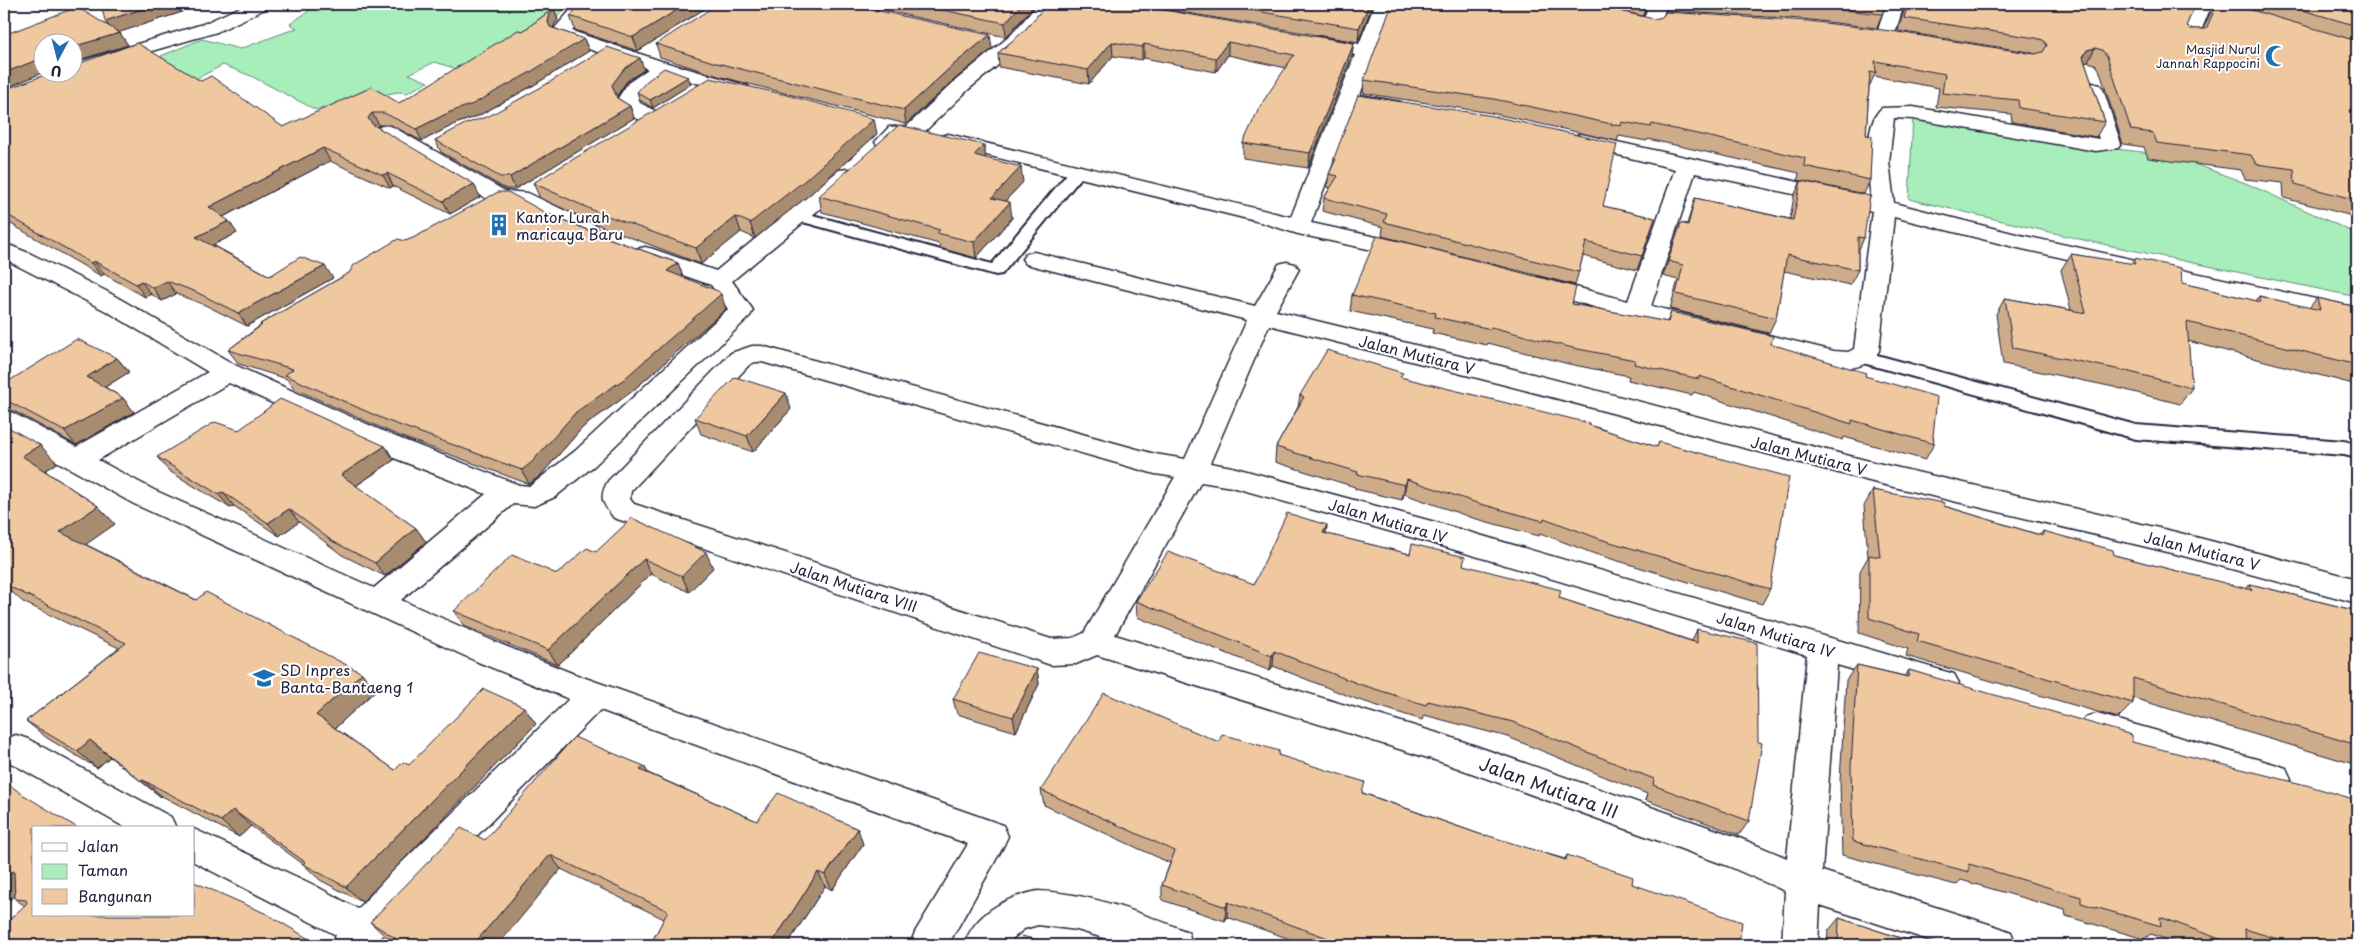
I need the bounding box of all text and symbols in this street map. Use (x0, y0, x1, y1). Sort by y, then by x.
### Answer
north arrow (32, 32, 82, 82)
place label: Masjid Nurul Jannah Rappocini (2156, 40, 2260, 72)
mosque icon: Masjid Nurul Jannah Rappocini (2263, 43, 2289, 69)
text: U (50, 60, 63, 82)
place label: Kantor Lurah maricaya Baru (516, 205, 623, 245)
building icon: Kantor Lurah maricaya Baru (486, 212, 512, 238)
street label: Jalan Mutiara V (1357, 328, 1477, 380)
street label: Jalan Mutiara V (1749, 429, 1869, 481)
street label: Jalan Mutiara IV (1326, 492, 1450, 548)
street label: Jalan Mutiara V (2142, 524, 2262, 576)
street label: Jalan Mutiara VIII (787, 555, 921, 617)
street label: Jalan Mutiara IV (1714, 605, 1838, 663)
place label: SD Inpres Banta-Bantaeng 1 (280, 658, 413, 698)
school or university icon: SD Inpres Banta-Bantaeng 1 (251, 665, 277, 691)
street label: Jalan Mutiara III (1476, 749, 1622, 825)
legend (32, 826, 195, 916)
text: Jalan (78, 834, 119, 857)
text: Taman (78, 858, 128, 881)
text: Bangunan (78, 884, 152, 907)

